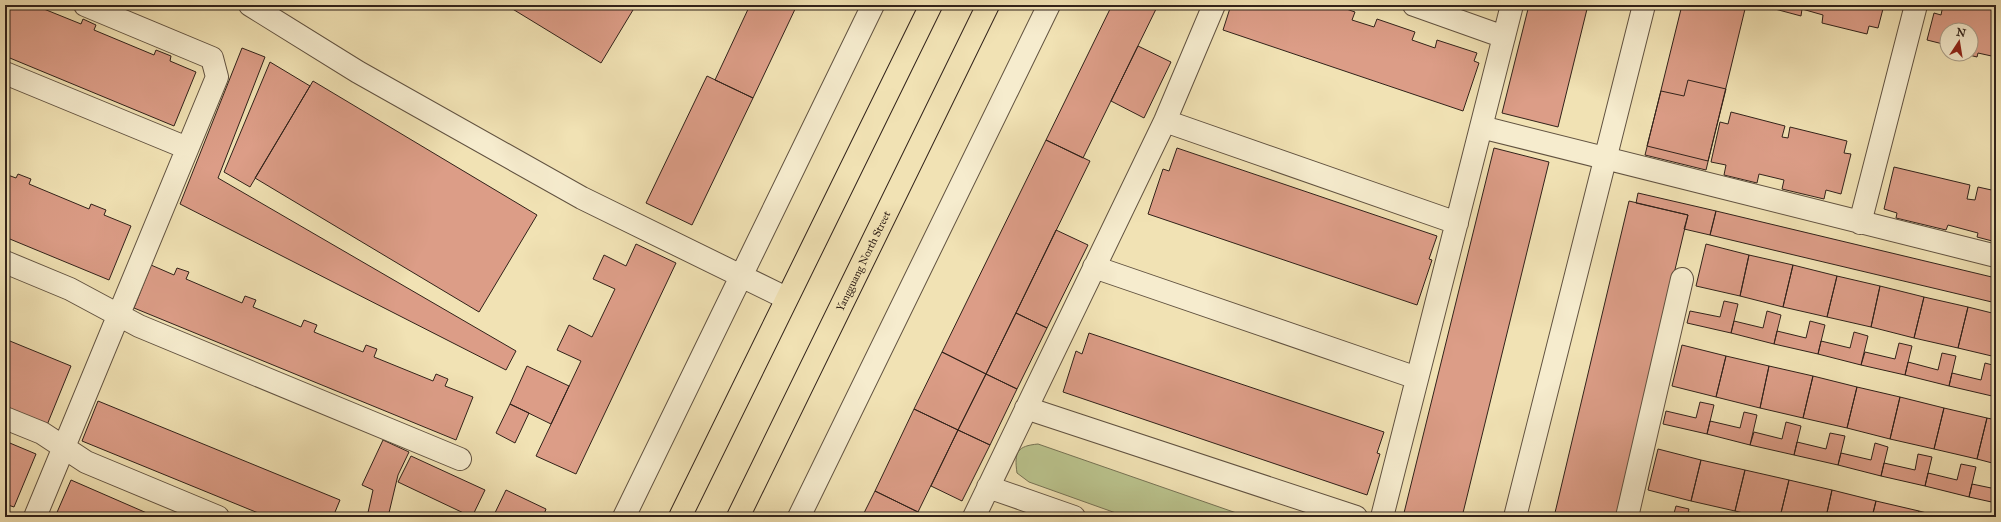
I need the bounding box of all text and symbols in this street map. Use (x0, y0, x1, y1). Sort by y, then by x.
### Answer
north arrow (1939, 22, 1979, 62)
text: N (1955, 25, 1968, 40)
street label: Yangguang North Street (833, 209, 893, 313)

